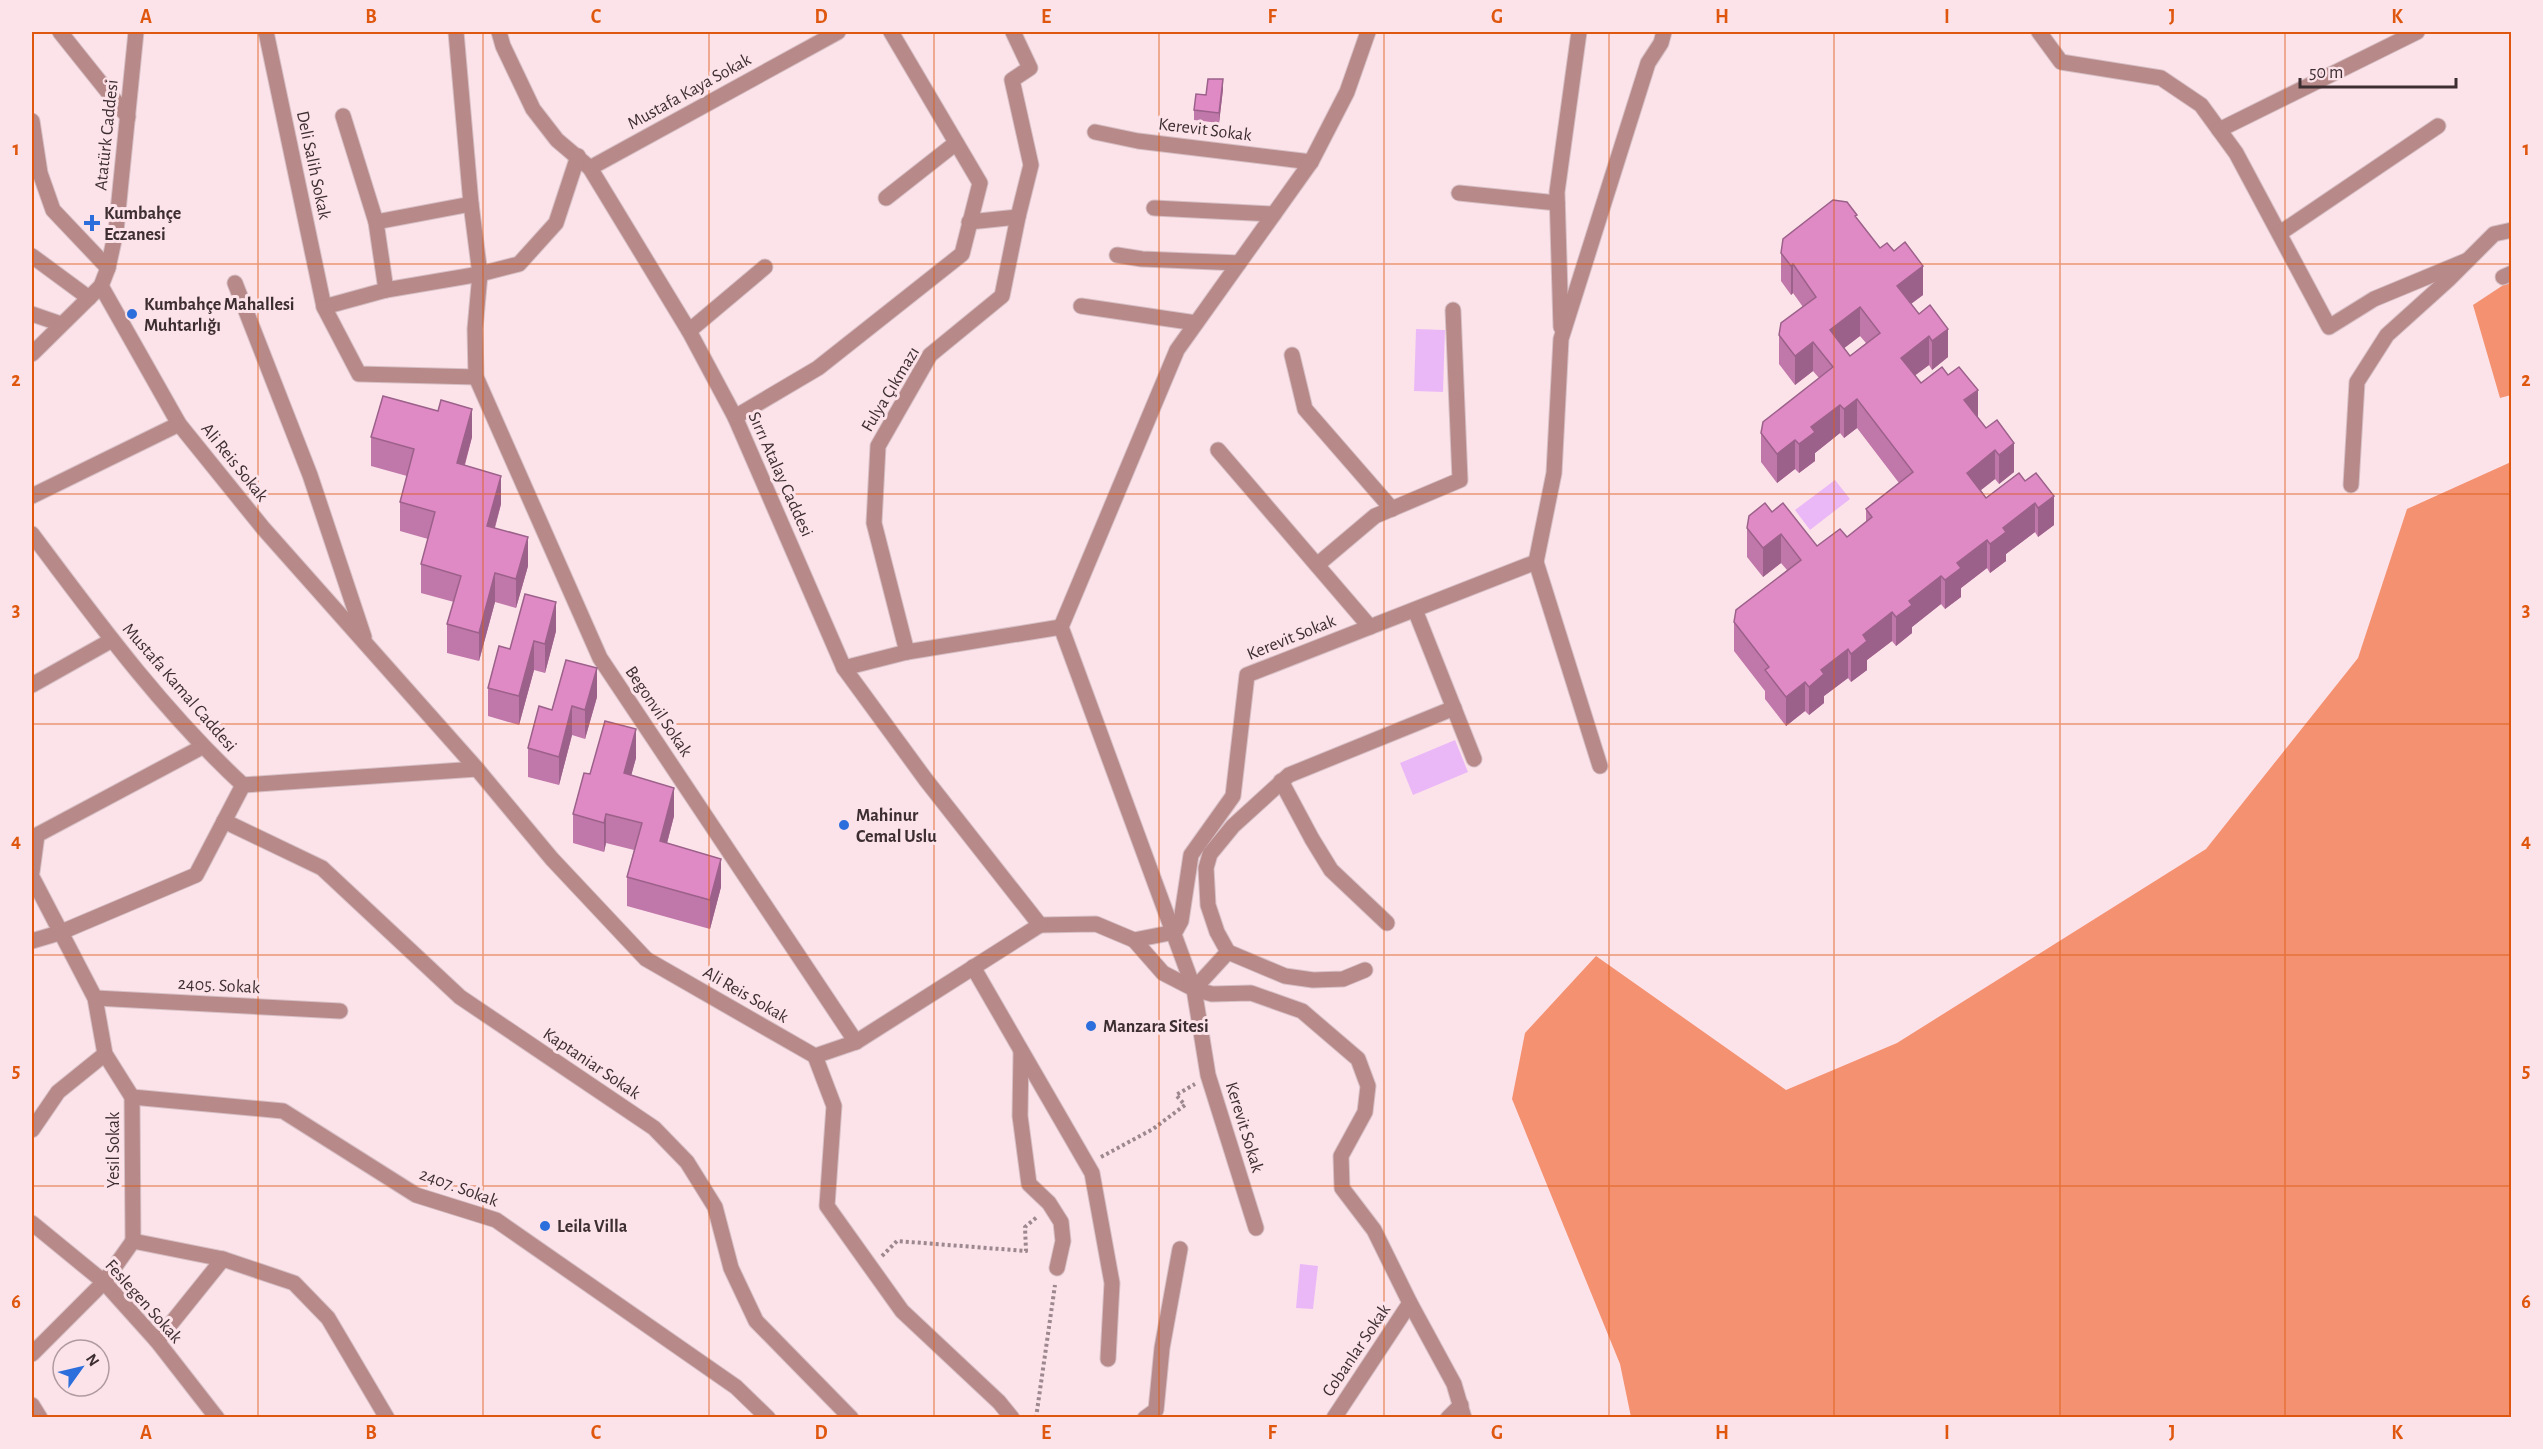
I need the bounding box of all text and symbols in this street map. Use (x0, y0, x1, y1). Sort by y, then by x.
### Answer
text: A (140, 7, 152, 27)
text: B (365, 7, 377, 27)
text: C (591, 7, 602, 27)
text: D (814, 7, 828, 27)
text: E (1041, 7, 1051, 27)
text: F (1267, 7, 1277, 27)
text: G (1491, 7, 1503, 27)
text: H (1715, 7, 1729, 27)
text: I (1944, 7, 1950, 27)
text: J (2169, 7, 2175, 27)
text: K (2391, 7, 2403, 27)
street label: Mustafa Kaya Sokak (625, 50, 755, 133)
scale bar (2300, 51, 2456, 89)
text: 50 m (2309, 64, 2343, 82)
street label: Atatürk Caddesi (92, 79, 122, 191)
street label: Deli Salih Sokak (293, 109, 333, 222)
street label: Kerevit Sokak (1157, 115, 1253, 145)
text: 1 (12, 139, 20, 159)
text: 1 (2522, 139, 2530, 159)
place label: Kumbahçe Eczanesi (104, 205, 181, 244)
marker: Kumbahçe Eczanesi (85, 216, 99, 230)
place label: Kumbahçe Mahallesi Muhtarlığı (144, 296, 295, 335)
marker: Kumbahçe Mahallesi Muhtarlığı (125, 307, 139, 321)
street label: Fulya Çıkmazı (859, 344, 923, 435)
text: 2 (11, 370, 21, 390)
text: 2 (2521, 370, 2531, 390)
street label: Sırrı Atalay Caddesi (744, 409, 816, 540)
street label: Ali Reis Sokak (197, 420, 272, 506)
text: 3 (12, 600, 20, 620)
text: 3 (2522, 600, 2530, 620)
street label: Kerevit Sokak (1244, 612, 1339, 664)
street label: Mustafa Kamal Caddesi (119, 620, 240, 755)
street label: Begonvil Sokak (621, 663, 695, 761)
place label: Mahinur Cemal Uslu (856, 807, 937, 846)
marker: Mahinur Cemal Uslu (837, 818, 851, 832)
text: 4 (11, 831, 21, 851)
text: 4 (2521, 831, 2531, 851)
street label: Ali Reis Sokak (700, 963, 792, 1027)
street label: 2405. Sokak (177, 975, 261, 997)
place label: Manzara Sitesi (1103, 1018, 1209, 1036)
marker: Manzara Sitesi (1084, 1019, 1098, 1033)
street label: Kaptaniar Sokak (540, 1025, 644, 1103)
text: 5 (12, 1061, 20, 1081)
text: 5 (2522, 1061, 2530, 1081)
street label: Kerevit Sokak (1222, 1080, 1267, 1176)
street label: Yesil Sokak (105, 1111, 123, 1188)
street label: 2407. Sokak (417, 1165, 501, 1211)
place label: Leila Villa (557, 1218, 628, 1236)
marker: Leila Villa (538, 1219, 552, 1233)
street label: Feslegen Sokak (101, 1256, 186, 1347)
text: 6 (11, 1292, 21, 1312)
text: 6 (2521, 1292, 2531, 1312)
street label: Cobanlar Sokak (1319, 1300, 1395, 1400)
north arrow (51, 1338, 111, 1398)
text: N (83, 1351, 102, 1369)
text: A (140, 1423, 152, 1443)
text: B (365, 1423, 377, 1443)
text: C (591, 1423, 602, 1443)
text: D (814, 1423, 828, 1443)
text: E (1041, 1423, 1051, 1443)
text: F (1267, 1423, 1277, 1443)
text: G (1491, 1423, 1503, 1443)
text: H (1715, 1423, 1729, 1443)
text: I (1944, 1423, 1950, 1443)
text: J (2169, 1423, 2175, 1443)
text: K (2391, 1423, 2403, 1443)

